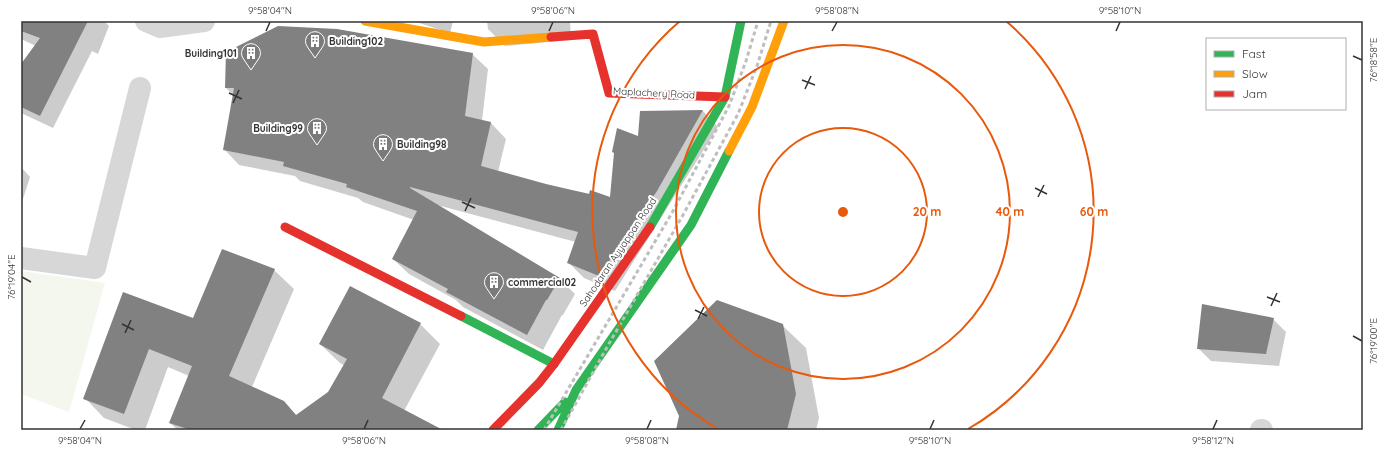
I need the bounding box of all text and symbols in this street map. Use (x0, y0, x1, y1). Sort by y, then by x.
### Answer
text: 9°58'04"N (248, 4, 292, 17)
text: 9°58'06"N (531, 4, 575, 17)
text: 9°58'08"N (815, 4, 859, 17)
text: 9°58'10"N (1099, 4, 1141, 17)
building icon: Building102 (304, 30, 326, 58)
place label: Building102 (329, 35, 383, 48)
text: 76°18'58"E (1367, 37, 1380, 82)
legend (1206, 38, 1346, 110)
building icon: Building101 (240, 42, 262, 70)
text: Fast (1242, 46, 1266, 61)
place label: Building101 (185, 47, 237, 60)
text: Slow (1242, 66, 1268, 81)
street label: Maplachery Road (613, 84, 695, 102)
text: Jam (1242, 86, 1267, 101)
building icon: Building99 (306, 117, 328, 145)
place label: Building99 (253, 122, 303, 135)
building icon: Building98 (372, 133, 394, 161)
place label: Building98 (397, 138, 447, 151)
street label: Sahodaran Ayyappan Road (577, 195, 659, 309)
text: 20 m (913, 204, 941, 219)
text: 40 m (996, 204, 1024, 219)
text: 60 m (1080, 204, 1108, 219)
centre of rings (836, 205, 850, 219)
text: 76°19'04"E (5, 254, 18, 300)
building icon: commercial02 (483, 271, 505, 299)
place label: commercial02 (508, 276, 577, 289)
text: 76°19'00"E (1367, 318, 1380, 364)
text: 9°58'04"N (58, 434, 102, 447)
text: 9°58'06"N (342, 434, 386, 447)
text: 9°58'08"N (625, 434, 669, 447)
text: 9°58'10"N (909, 434, 951, 447)
text: 9°58'12"N (1192, 434, 1234, 447)

